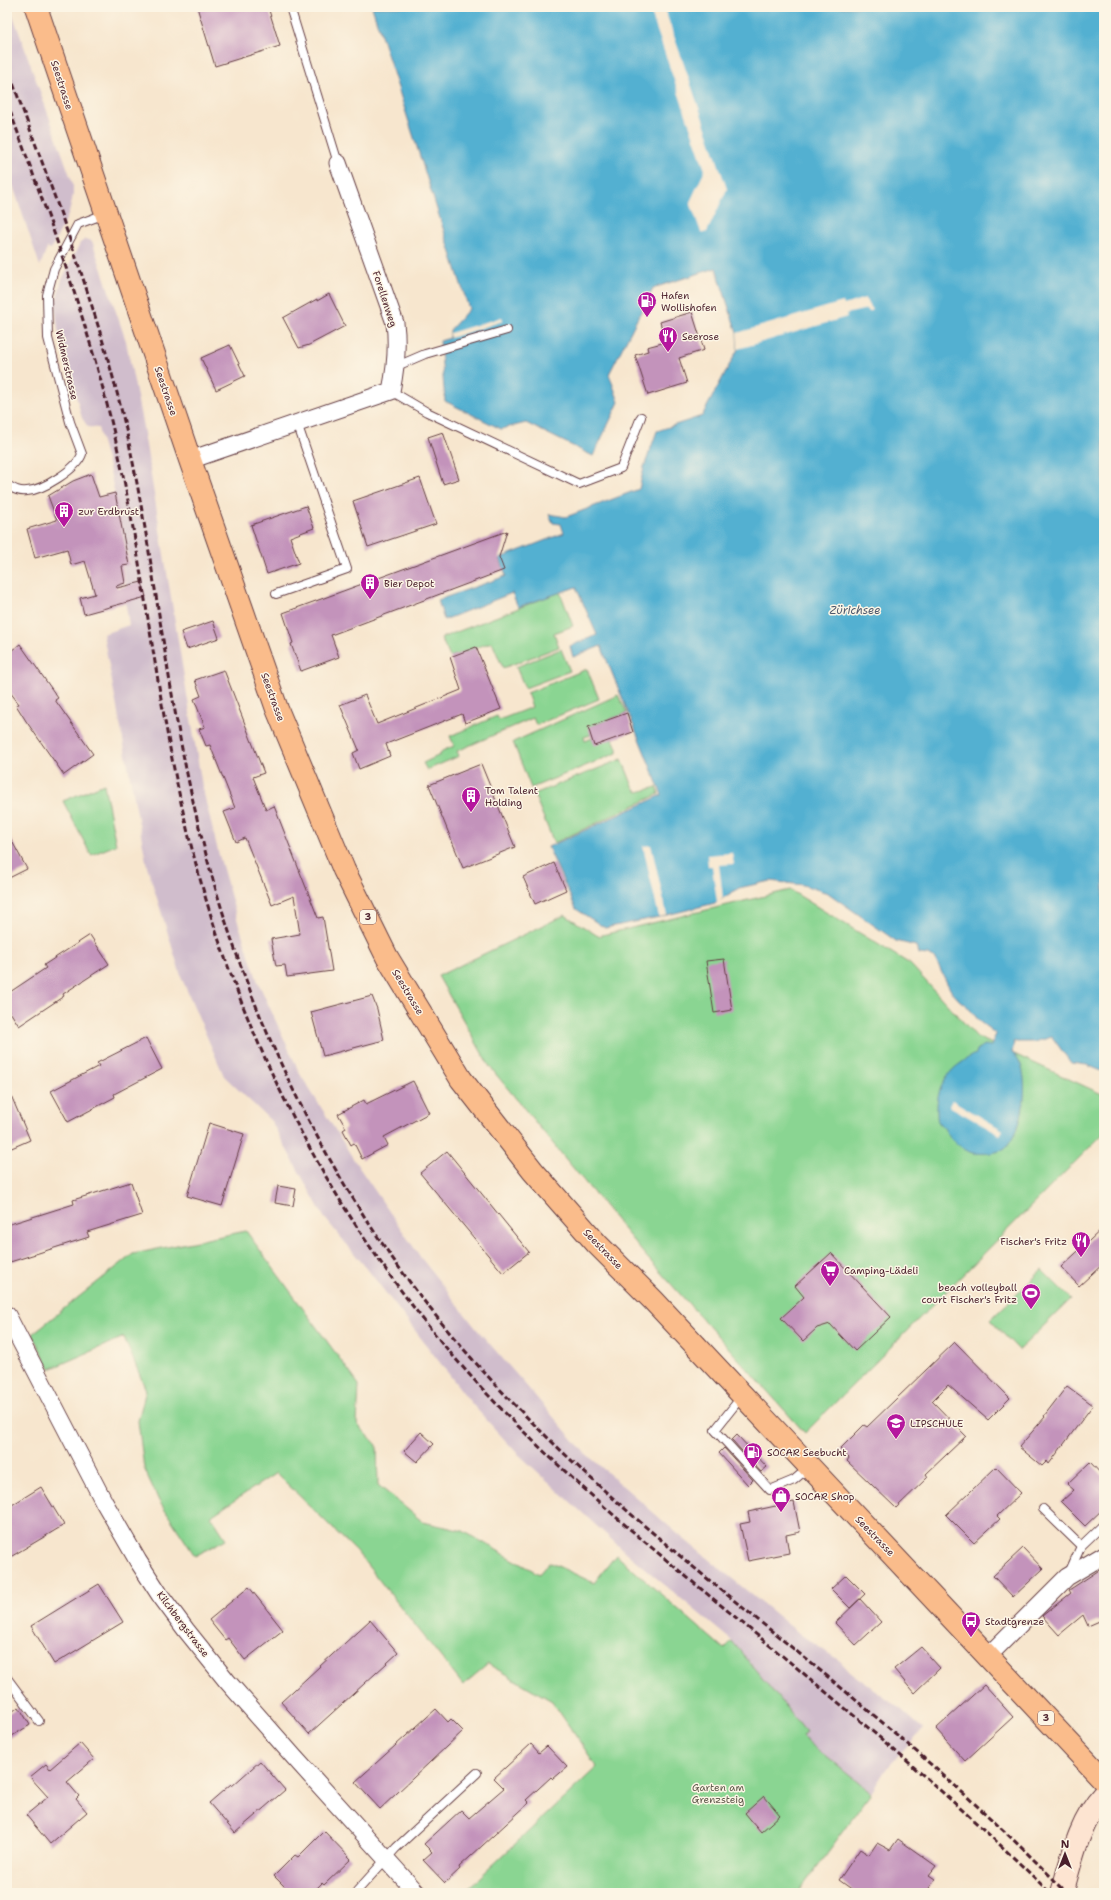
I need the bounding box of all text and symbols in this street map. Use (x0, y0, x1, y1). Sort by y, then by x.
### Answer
street label: Seestrasse (48, 59, 76, 112)
street label: Forellenweg (370, 269, 400, 329)
place label: Hafen Wollishofen (661, 289, 717, 314)
fuel station icon: Hafen Wollishofen (636, 290, 658, 318)
restaurant icon: Seerose (657, 325, 679, 353)
street label: Widmerstrasse (53, 329, 81, 402)
place label: Seerose (682, 330, 719, 343)
street label: Seestrasse (152, 365, 181, 418)
building icon: zur Erdbrust (53, 500, 75, 528)
place label: zur Erdbrust (78, 505, 139, 518)
building icon: Bier Depot (359, 572, 381, 600)
place label: Bier Depot (384, 577, 434, 590)
water label: Zürichsee (830, 603, 880, 618)
street label: Seestrasse (258, 671, 288, 723)
place label: Tom Talent Holding (485, 784, 538, 809)
building icon: Tom Talent Holding (460, 785, 482, 813)
road number: 3 (360, 910, 376, 924)
street label: Seestrasse (389, 967, 427, 1017)
street label: Seestrasse (581, 1226, 626, 1272)
restaurant icon: Fischer's Fritz (1070, 1230, 1092, 1258)
place label: Fischer's Fritz (1000, 1235, 1067, 1248)
supermarket icon: Camping-Lädeli (819, 1259, 841, 1287)
place label: Camping-Lädeli (844, 1264, 918, 1277)
place label: beach volleyball court Fischer's Fritz (921, 1281, 1017, 1306)
sports icon: beach volleyball court Fischer's Fritz (1020, 1282, 1042, 1310)
school or university icon: LIPSCHULE (885, 1412, 907, 1440)
place label: LIPSCHULE (910, 1417, 963, 1430)
fuel station icon: SOCAR Seebucht (742, 1441, 764, 1469)
place label: SOCAR Seebucht (767, 1446, 847, 1459)
shop icon: SOCAR Shop (770, 1485, 792, 1513)
place label: SOCAR Shop (795, 1490, 855, 1503)
street label: Seestrasse (853, 1513, 898, 1559)
street label: Kilchbergstrasse (154, 1588, 212, 1660)
bus stop icon: Stadtgrenze (960, 1610, 982, 1638)
place label: Stadtgrenze (985, 1615, 1044, 1628)
road number: 3 (1038, 1711, 1054, 1725)
park label: Garten am Grenzsteig (692, 1781, 744, 1806)
north arrow (1045, 1834, 1085, 1874)
text: N (1061, 1837, 1070, 1852)

